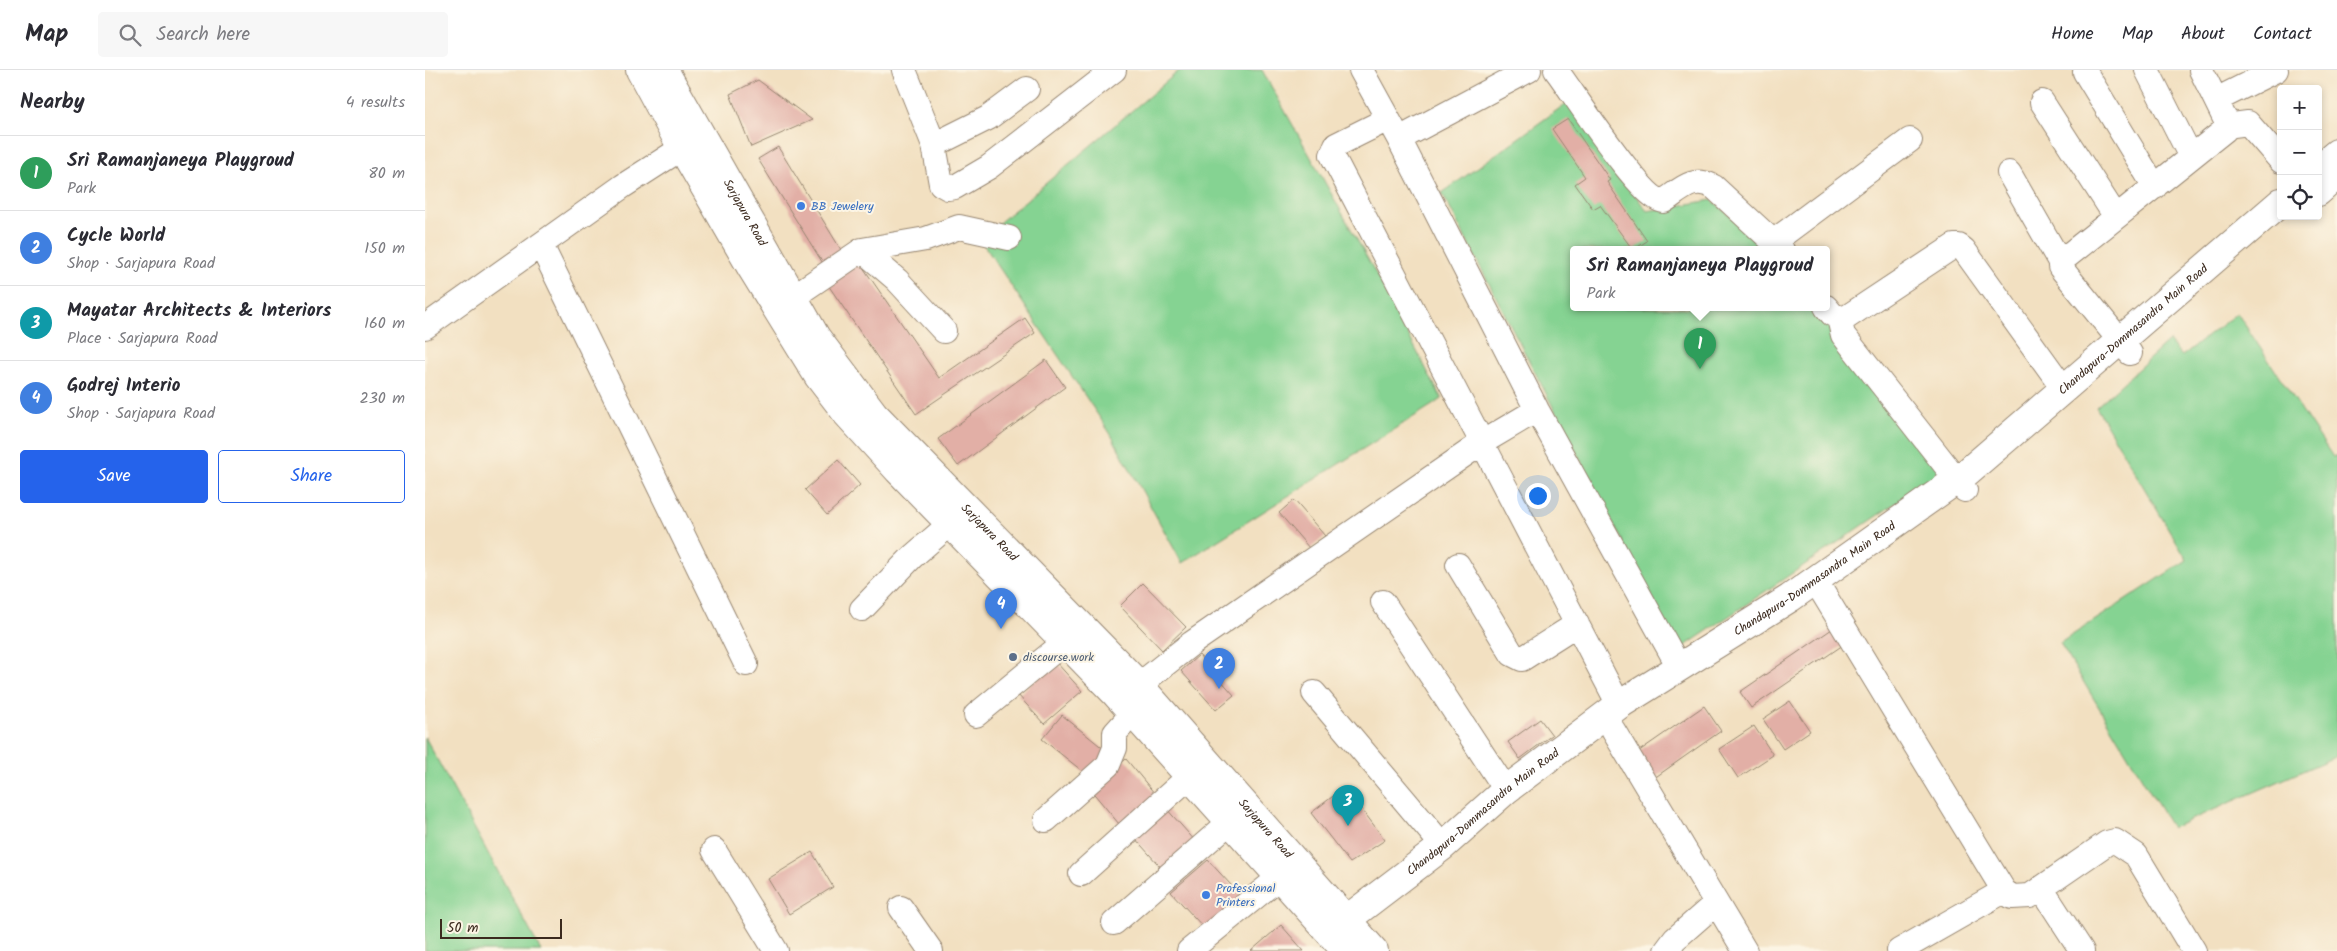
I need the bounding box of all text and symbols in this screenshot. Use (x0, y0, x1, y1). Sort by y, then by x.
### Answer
search box (98, 12, 448, 57)
text: Map (25, 15, 68, 54)
text: Search here (156, 20, 250, 50)
text: Home (2051, 20, 2094, 49)
text: Map (2122, 20, 2153, 49)
text: About (2181, 20, 2225, 49)
text: Contact (2253, 20, 2312, 49)
icon: search (116, 21, 144, 49)
map controls (2277, 85, 2322, 220)
button: + (2277, 85, 2322, 130)
text: Nearby (20, 86, 85, 119)
text: 4 results (346, 90, 405, 115)
button: − (2277, 130, 2322, 175)
text: Sri Ramanjaneya Playgroud (67, 146, 294, 176)
text: 1 (34, 161, 38, 186)
text: 80 m (368, 161, 405, 186)
street label: Sarjapura Road (718, 175, 772, 251)
button: locate (2277, 175, 2322, 220)
text: Park (67, 176, 96, 201)
place label: BB Jewelery (811, 197, 874, 216)
marker: BB Jewelery (795, 200, 807, 212)
text: Cycle World (67, 221, 165, 251)
text: 2 (31, 236, 41, 261)
text: 150 m (364, 236, 405, 261)
popup (1570, 246, 1830, 311)
text: Shop · Sarjapura Road (67, 251, 215, 276)
text: Sri Ramanjaneya Playgroud (1586, 251, 1814, 281)
street label: Chandapura-Dommasandra Main Road (2054, 259, 2213, 400)
text: Park (1586, 281, 1615, 306)
text: Mayatar Architects & Interiors (67, 296, 331, 326)
text: 3 (32, 311, 40, 336)
text: 160 m (364, 311, 405, 336)
text: Place · Sarjapura Road (67, 326, 218, 351)
pin: 1 (1684, 328, 1716, 369)
text: Godrej Interio (67, 371, 180, 401)
text: 4 (32, 386, 40, 411)
text: 230 m (359, 386, 405, 411)
text: Shop · Sarjapura Road (67, 401, 215, 426)
button: Save (20, 450, 208, 503)
button: Share (218, 450, 405, 503)
your location (1525, 483, 1551, 509)
street label: Sarjapura Road (957, 499, 1023, 566)
street label: Chandapura-Dommasandra Main Road (1730, 516, 1900, 641)
pin: 4 (985, 588, 1017, 629)
place label: discourse.work (1023, 648, 1094, 667)
pin: 2 (1203, 648, 1235, 689)
marker: discourse.work (1007, 651, 1019, 663)
street label: Chandapura-Dommasandra Main Road (1402, 743, 1564, 880)
pin: 3 (1332, 785, 1364, 826)
street label: Sarjapura Road (1234, 794, 1298, 863)
place label: Professional Printers (1216, 879, 1275, 912)
marker: Professional Printers (1200, 889, 1212, 901)
scale bar (440, 916, 563, 939)
text: 50 m (447, 917, 478, 939)

